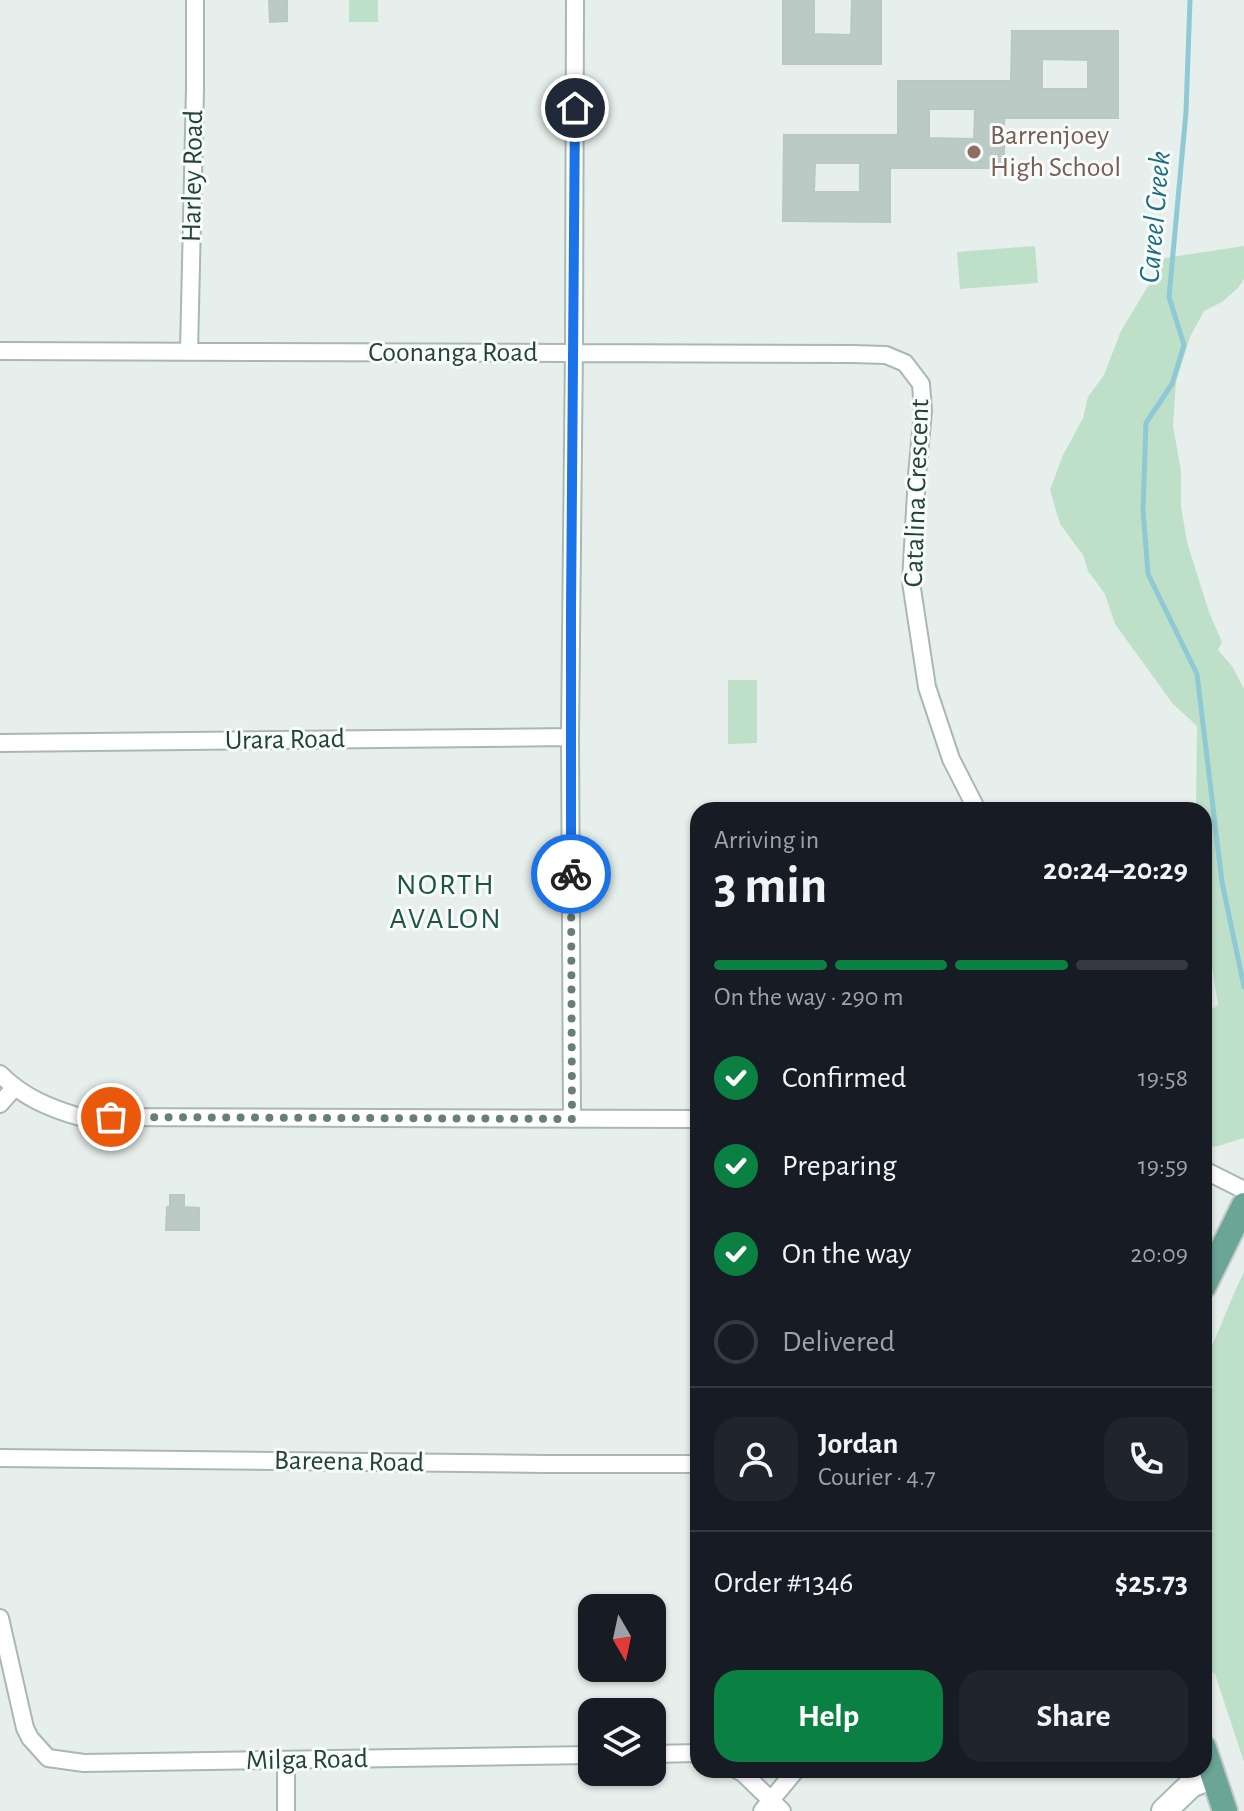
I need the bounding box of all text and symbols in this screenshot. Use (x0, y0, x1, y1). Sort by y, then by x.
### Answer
pin (541, 74, 609, 142)
icon: home (553, 86, 597, 130)
street label: Harley Road (178, 110, 208, 242)
place label: Barrenjoey High School (990, 122, 1121, 182)
marker: Barrenjoey High School (965, 143, 983, 161)
water label: Careel Creek (1134, 150, 1176, 284)
street label: Coonanga Road (368, 339, 538, 367)
street label: Catalina Crescent (900, 398, 934, 588)
street label: Urara Road (225, 725, 345, 755)
text: Arriving in (714, 827, 819, 853)
courier (531, 834, 611, 914)
icon: bike (549, 852, 593, 896)
text: 20:24–20:29 (1043, 855, 1188, 885)
text: 3 min (714, 860, 827, 912)
district label: NORTH AVALON (389, 870, 503, 934)
text: On the way · 290 m (714, 984, 904, 1010)
icon: check (714, 1056, 758, 1100)
text: Confirmed (782, 1063, 906, 1093)
text: 19:58 (1138, 1065, 1188, 1091)
pin (77, 1083, 145, 1151)
icon: bag (89, 1095, 133, 1139)
icon: check (714, 1144, 758, 1188)
text: Preparing (782, 1151, 897, 1181)
text: 19:59 (1138, 1153, 1188, 1179)
icon: check (714, 1232, 758, 1276)
text: On the way (782, 1239, 911, 1269)
text: 20:09 (1131, 1241, 1188, 1267)
text: Delivered (782, 1327, 895, 1357)
button: person (714, 1417, 798, 1501)
button: phone (1104, 1417, 1188, 1501)
text: Jordan (818, 1429, 898, 1459)
street label: Bareena Road (274, 1447, 424, 1477)
text: Courier · 4.7 (818, 1464, 936, 1490)
text: Order #1346 (714, 1568, 853, 1598)
text: $25.73 (1115, 1568, 1188, 1598)
north arrow (578, 1594, 666, 1682)
map controls (578, 1594, 666, 1786)
button: Help (714, 1670, 943, 1762)
button: Share (959, 1670, 1188, 1762)
button: layers (578, 1698, 666, 1786)
street label: Milga Road (246, 1745, 368, 1775)

